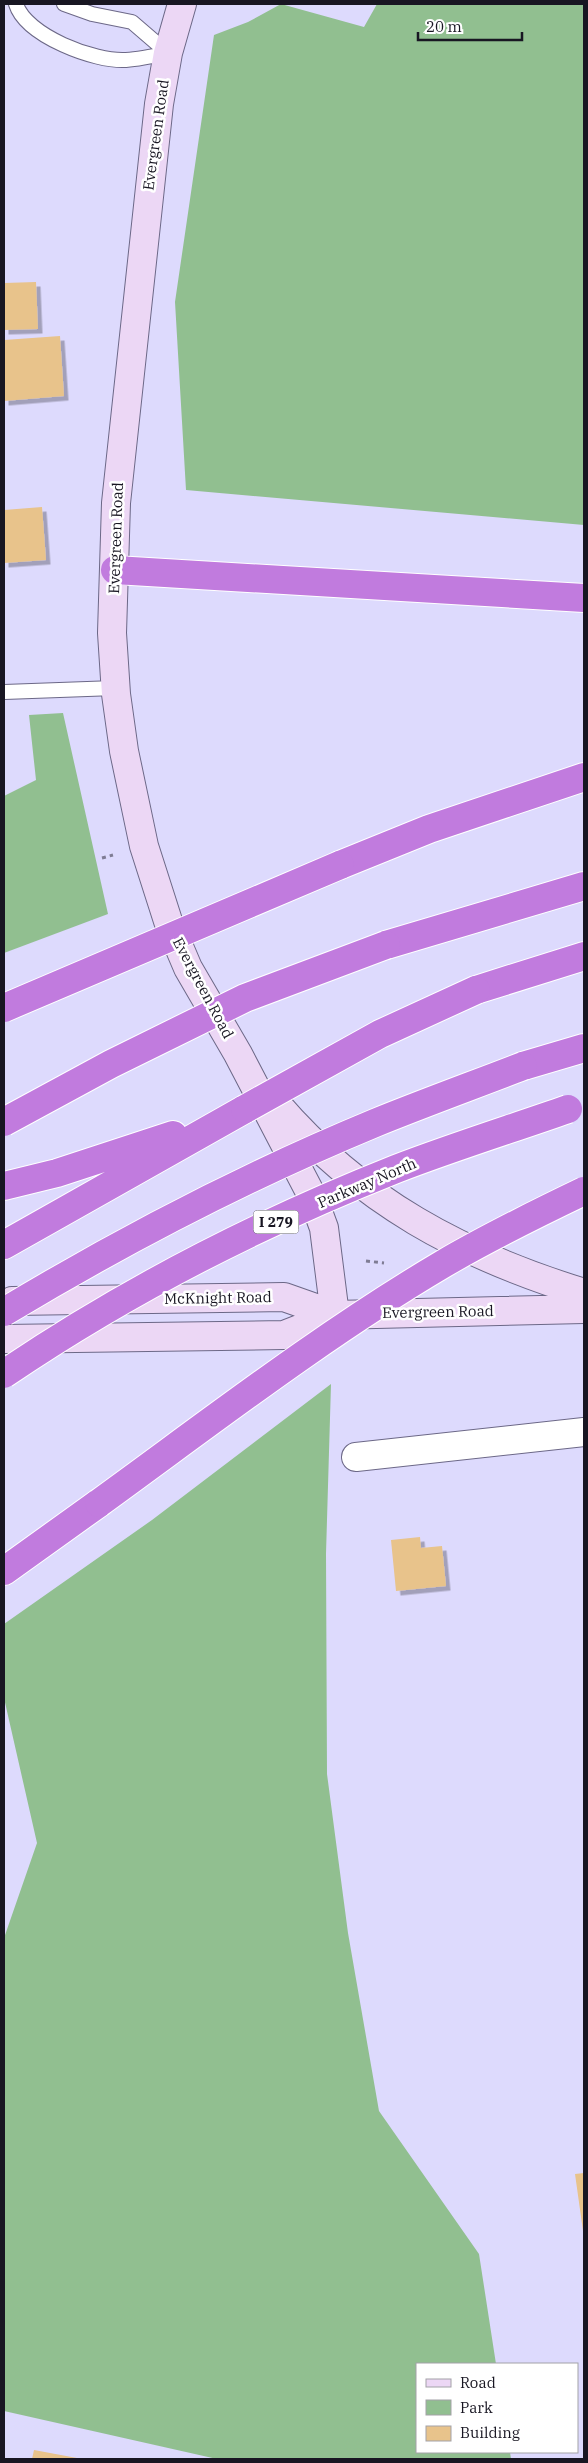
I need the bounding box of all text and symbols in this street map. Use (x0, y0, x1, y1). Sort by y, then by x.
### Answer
scale bar (418, 10, 522, 42)
text: 20 m (426, 17, 462, 36)
street label: Evergreen Road (138, 78, 173, 192)
street label: Evergreen Road (104, 482, 127, 594)
street label: Evergreen Road (169, 934, 238, 1042)
street label: Parkway North (315, 1153, 419, 1212)
road number: I 279 (254, 1210, 298, 1234)
street label: McKnight Road (164, 1287, 272, 1308)
street label: Evergreen Road (382, 1301, 494, 1322)
legend (416, 2363, 578, 2453)
text: Road (460, 2373, 496, 2392)
text: Park (460, 2398, 493, 2417)
text: Building (460, 2423, 520, 2442)

